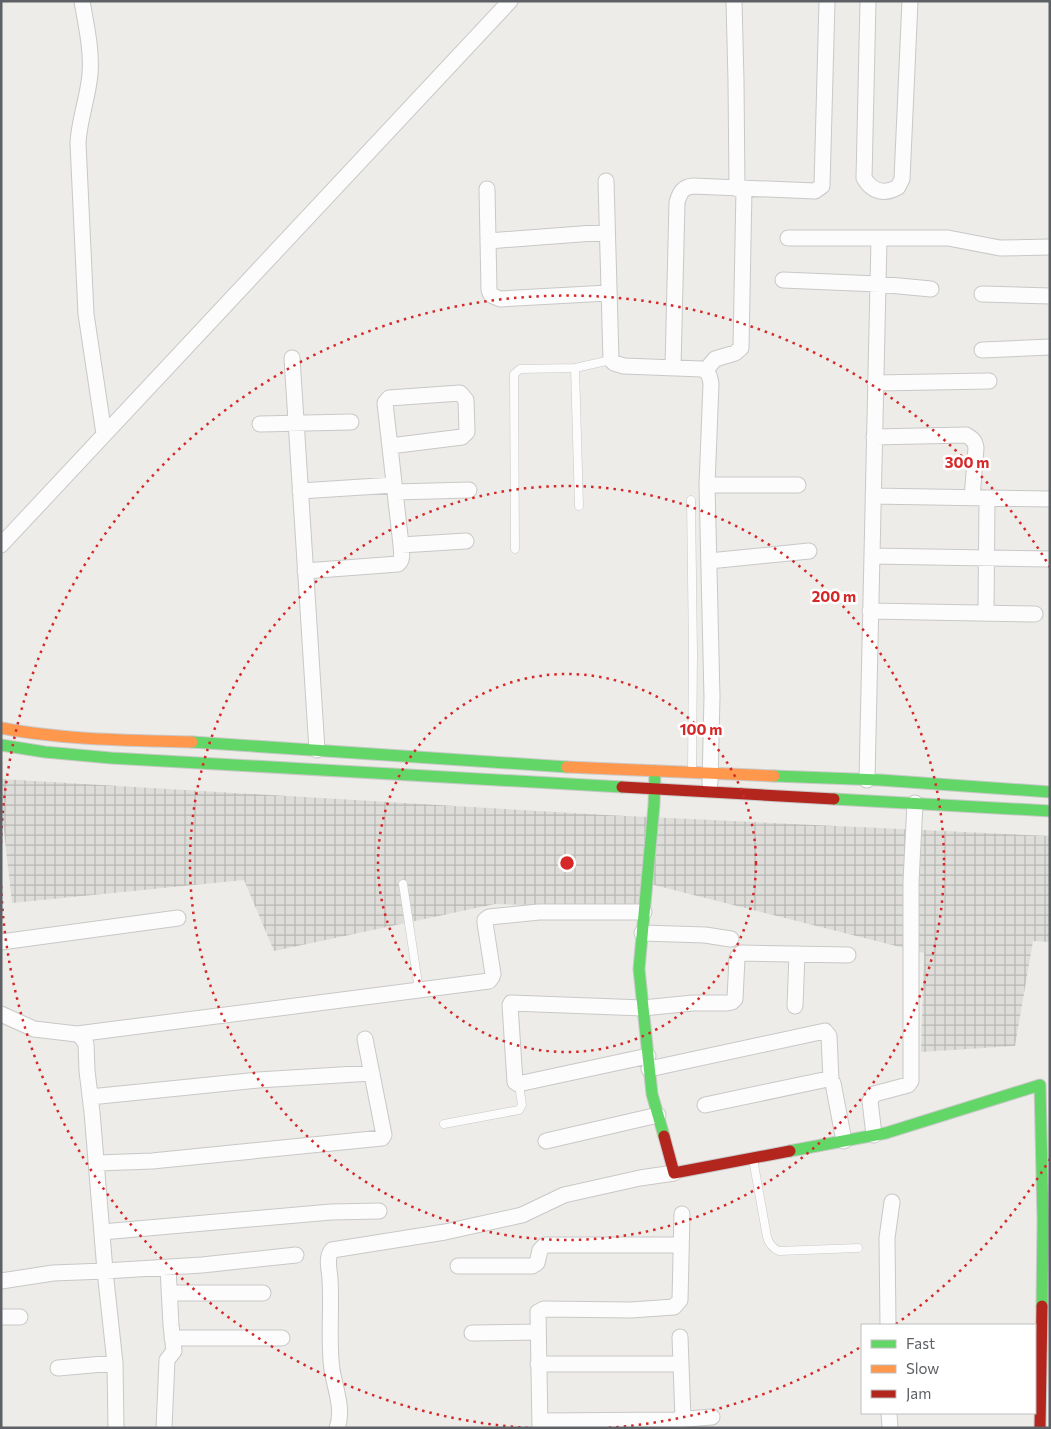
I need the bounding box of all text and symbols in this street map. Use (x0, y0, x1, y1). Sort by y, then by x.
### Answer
text: 300 m (945, 453, 989, 471)
text: 200 m (812, 587, 856, 605)
text: 100 m (680, 720, 722, 738)
centre of rings (558, 854, 576, 872)
legend (861, 1324, 1036, 1414)
text: Fast (906, 1334, 935, 1352)
text: Slow (906, 1359, 939, 1377)
text: Jam (906, 1384, 931, 1402)

